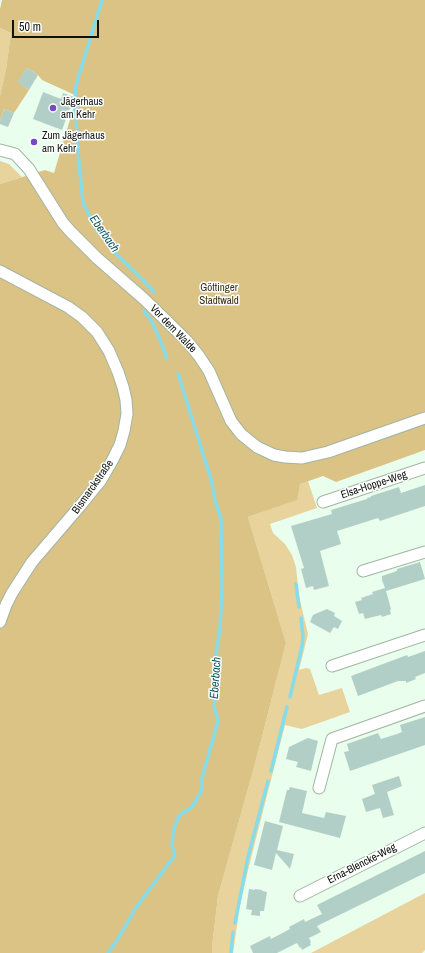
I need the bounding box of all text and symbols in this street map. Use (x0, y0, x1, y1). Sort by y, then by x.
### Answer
scale bar (14, 12, 101, 38)
text: 50 m (19, 19, 41, 35)
place label: Jägerhaus am Kehr (61, 95, 103, 121)
marker: Jägerhaus am Kehr (48, 103, 58, 113)
place label: Zum Jägerhaus am Kehr (42, 129, 105, 155)
marker: Zum Jägerhaus am Kehr (29, 137, 39, 147)
water label: Eberbach (86, 213, 122, 255)
park label: Göttinger Stadtwald (199, 281, 239, 307)
street label: Vor dem Walde (147, 302, 199, 356)
street label: Bismarckstraße (69, 457, 117, 517)
street label: Elsa-Hoppe-Weg (339, 468, 409, 502)
water label: Eberbach (207, 656, 225, 700)
street label: Erna-Blencke-Weg (325, 841, 399, 887)

